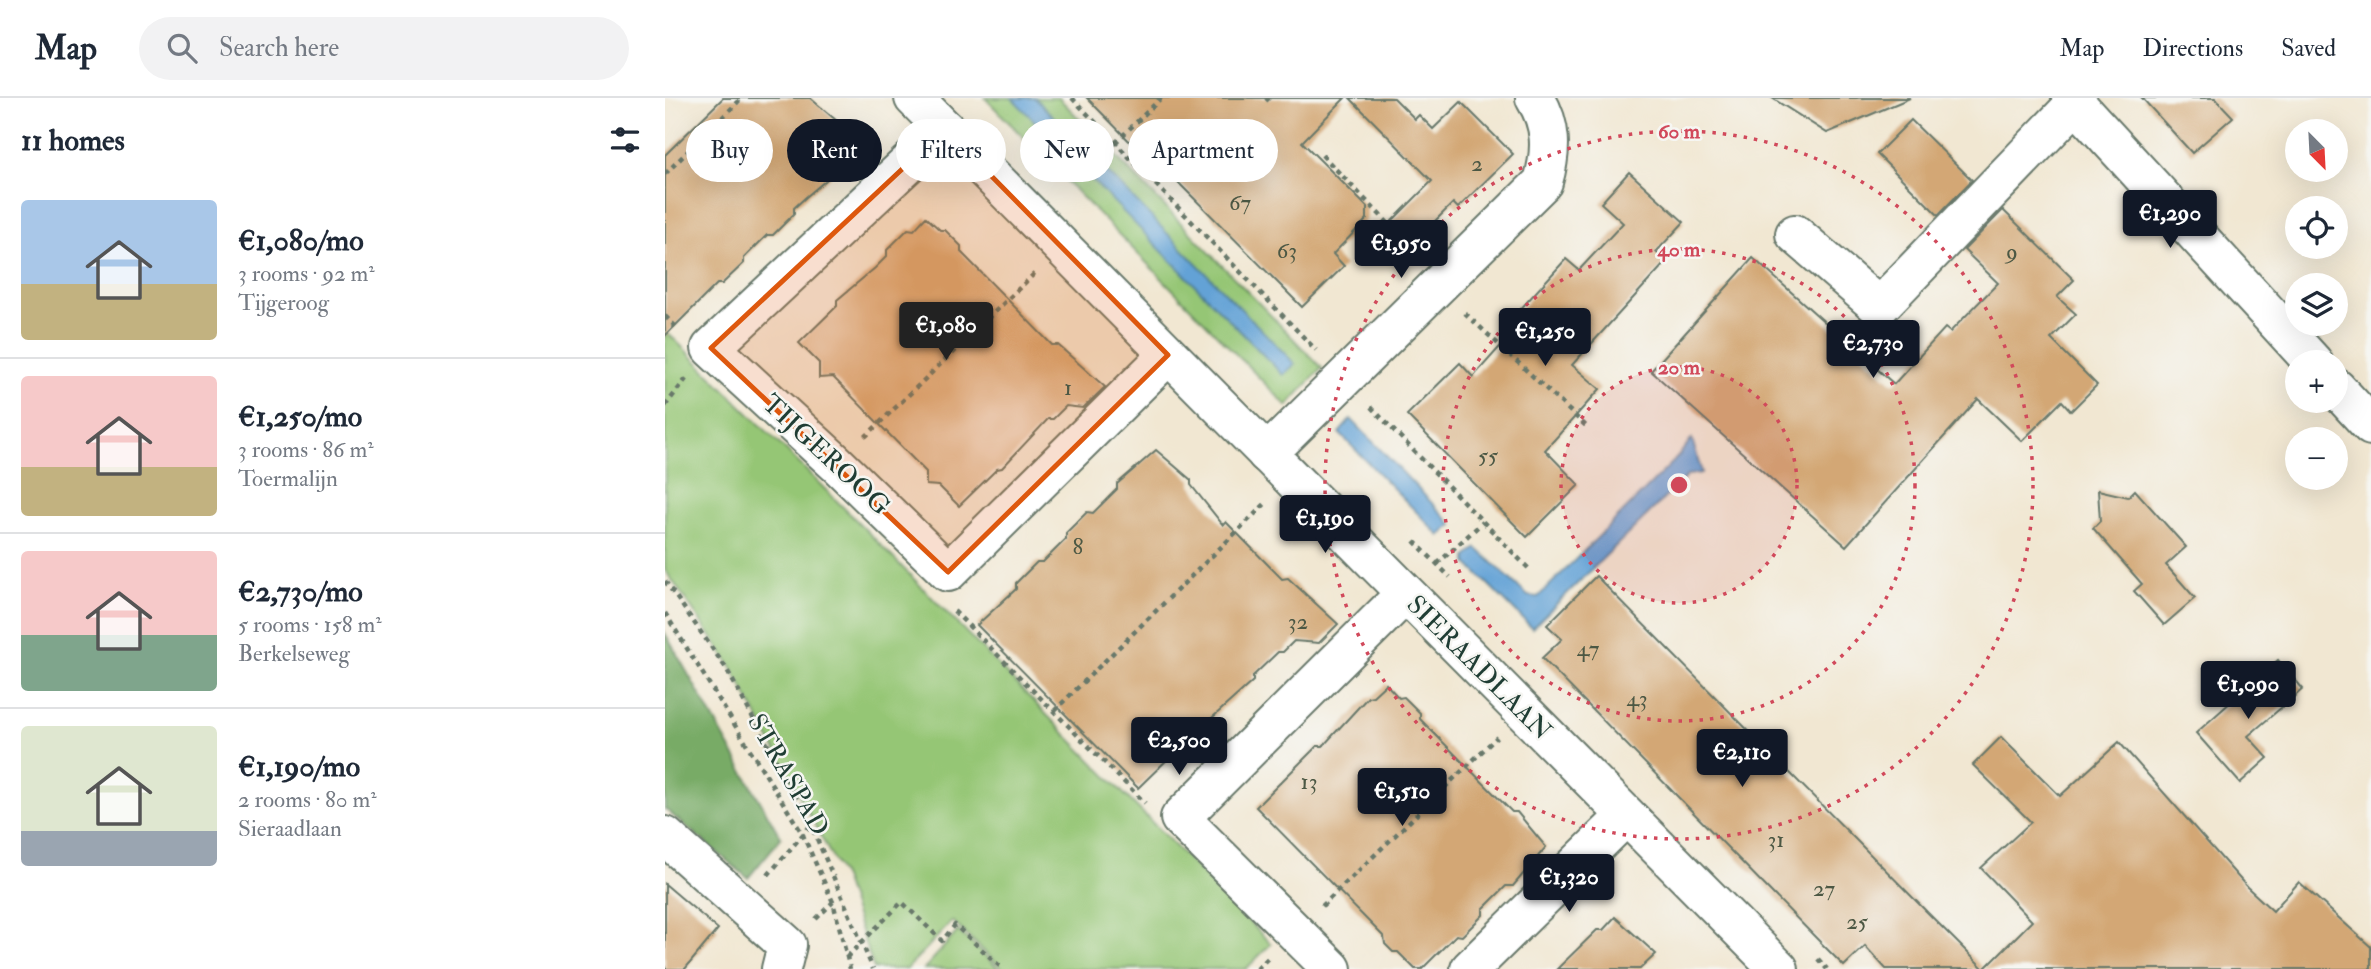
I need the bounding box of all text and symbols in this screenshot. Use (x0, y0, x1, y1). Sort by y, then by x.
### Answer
search box (139, 17, 629, 80)
text: Map (35, 28, 97, 69)
icon: search (163, 29, 201, 67)
text: Search here (219, 32, 339, 64)
text: Map (2059, 33, 2104, 64)
text: Directions (2142, 33, 2243, 64)
text: Saved (2281, 33, 2336, 64)
text: 60 m (1658, 118, 1701, 145)
chip: Buy (686, 119, 773, 182)
chip: Rent (787, 119, 882, 182)
chip: Filters (896, 119, 1006, 182)
chip: New (1020, 119, 1114, 182)
chip: Apartment (1128, 119, 1278, 182)
north arrow (2285, 119, 2349, 182)
map controls (2285, 119, 2348, 490)
icon: filters (606, 121, 644, 159)
text: 11 homes (21, 122, 125, 159)
house number: 2 (1471, 149, 1483, 178)
house number: 67 (1229, 188, 1252, 217)
pin: €1,290 (2113, 190, 2227, 250)
button: locate (2285, 196, 2348, 259)
text: €1,290 (2139, 198, 2201, 227)
pin: €1,950 (1344, 220, 1458, 280)
text: €1,080/mo (238, 222, 364, 259)
icon: home (77, 228, 161, 312)
text: €1,950 (1371, 228, 1431, 257)
house number: 63 (1277, 236, 1297, 265)
text: 40 m (1657, 236, 1701, 263)
house number: 9 (2004, 237, 2018, 266)
text: 3 rooms · 92 m² (238, 259, 375, 288)
button: layers (2285, 273, 2348, 336)
text: Tijgeroog (238, 288, 329, 317)
pin: €1,080 (889, 302, 1003, 362)
pin: €1,250 (1488, 308, 1602, 368)
text: €1,080 (915, 310, 977, 339)
text: €1,250 (1515, 316, 1575, 345)
pin: €2,730 (1816, 320, 1930, 380)
text: €2,730 (1843, 328, 1903, 357)
button: + (2285, 350, 2348, 413)
text: 20 m (1658, 354, 1701, 381)
house number: 1 (1064, 373, 1072, 402)
street label: TIJGEROOG (755, 388, 897, 522)
text: €1,250/mo (238, 398, 362, 435)
icon: home (77, 404, 161, 488)
button: − (2285, 427, 2348, 490)
text: 3 rooms · 86 m² (238, 435, 374, 464)
house number: 55 (1478, 441, 1498, 470)
text: Toermalijn (238, 464, 338, 493)
centre of rings (1667, 473, 1691, 497)
pin: €1,190 (1268, 496, 1382, 555)
text: €1,190 (1296, 503, 1354, 532)
house number: 8 (1073, 532, 1084, 561)
text: €2,730/mo (238, 573, 363, 610)
icon: home (77, 579, 161, 663)
street label: SIERAADLAAN (1400, 589, 1559, 748)
house number: 32 (1288, 607, 1308, 636)
text: 5 rooms · 158 m² (238, 610, 382, 639)
house number: 47 (1577, 634, 1600, 663)
text: Berkelseweg (238, 639, 350, 668)
pin: €1,090 (2191, 662, 2305, 721)
text: €1,090 (2217, 669, 2279, 698)
house number: 43 (1626, 684, 1648, 713)
street label: STRASPAD (740, 708, 836, 842)
pin: €2,500 (1122, 718, 1236, 777)
text: €2,500 (1147, 725, 1211, 754)
pin: €2,110 (1685, 730, 1799, 789)
text: €2,110 (1713, 737, 1771, 766)
text: €1,190/mo (238, 748, 360, 785)
icon: home (77, 754, 161, 838)
house number: 13 (1300, 767, 1318, 796)
pin: €1,510 (1345, 768, 1459, 828)
text: €1,510 (1374, 776, 1430, 805)
text: 2 rooms · 80 m² (238, 785, 377, 814)
text: Sieraadlaan (238, 814, 342, 843)
house number: 31 (1767, 825, 1785, 854)
pin: €1,320 (1512, 854, 1626, 914)
text: €1,320 (1539, 862, 1599, 891)
house number: 27 (1813, 874, 1836, 903)
house number: 25 (1846, 907, 1868, 936)

